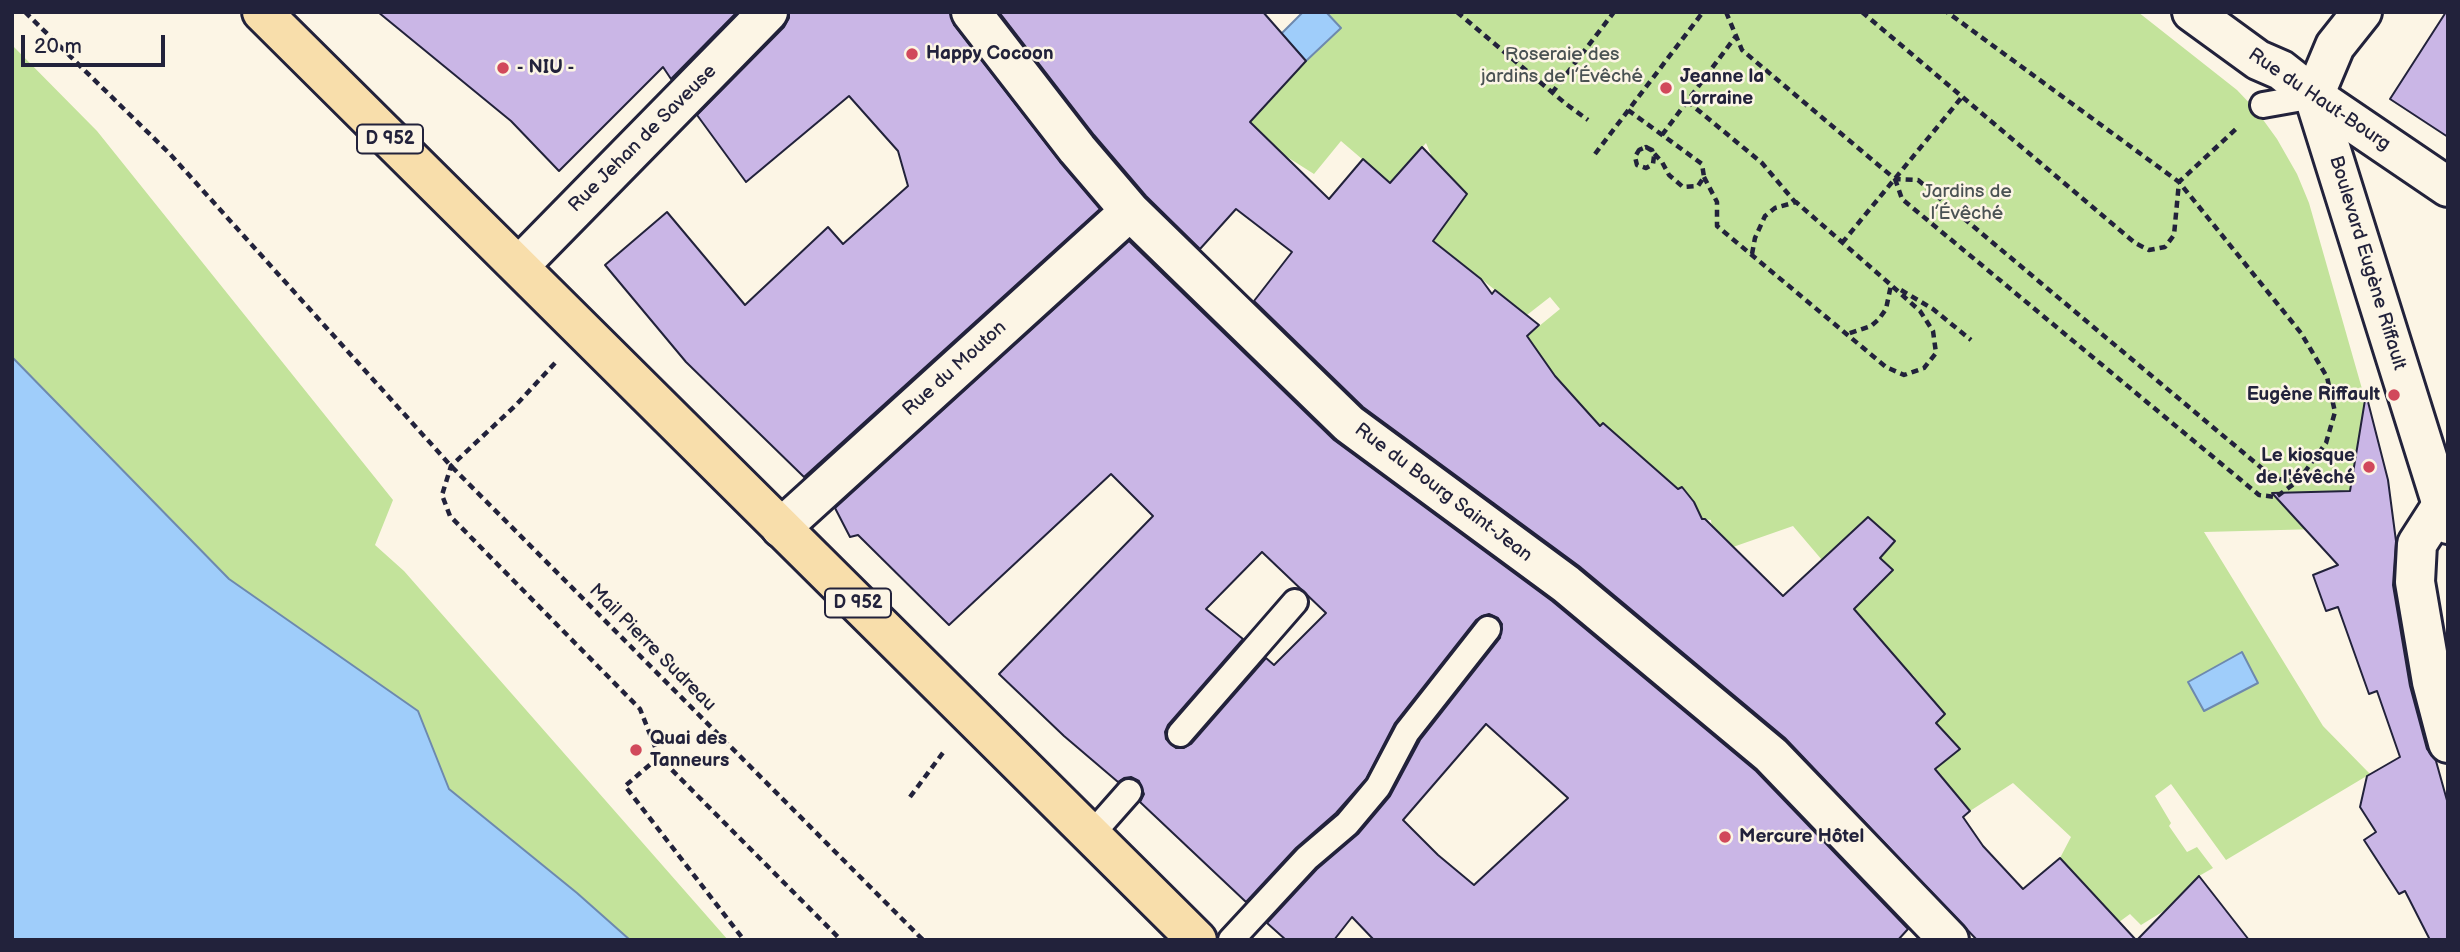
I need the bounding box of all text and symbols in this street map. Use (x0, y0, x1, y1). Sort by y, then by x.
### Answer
scale bar (24, 21, 168, 65)
text: 20 m (34, 34, 82, 59)
place label: Happy Cocoon (926, 43, 1054, 65)
park label: Roseraie des jardins de l’Évêché (1481, 44, 1643, 88)
street label: Rue du Haut-Bourg (2244, 44, 2394, 156)
marker: Happy Cocoon (904, 46, 920, 62)
place label: ‑ NIU ‑ (517, 57, 574, 79)
marker: ‑ NIU ‑ (495, 60, 511, 76)
street label: Rue Jehan de Saveuse (564, 60, 722, 218)
place label: Jeanne la Lorraine (1680, 66, 1764, 110)
marker: Jeanne la Lorraine (1658, 80, 1674, 96)
road number: D 952 (357, 124, 423, 154)
street label: Boulevard Eugène Riffault (2324, 153, 2410, 373)
park label: Jardins de l’Évêché (1922, 181, 2012, 225)
street label: Rue du Mouton (899, 317, 1011, 421)
place label: Eugène Riffault (2247, 384, 2380, 406)
marker: Eugène Riffault (2386, 387, 2402, 403)
street label: Rue du Bourg Saint-Jean (1350, 419, 1536, 567)
place label: Le kiosque de l'évêché (2256, 445, 2355, 489)
marker: Le kiosque de l'évêché (2361, 459, 2377, 475)
street label: Mail Pierre Sudreau (584, 580, 720, 716)
road number: D 952 (825, 588, 891, 618)
place label: Quai des Tanneurs (650, 728, 729, 772)
marker: Quai des Tanneurs (628, 742, 644, 758)
place label: Mercure Hôtel (1739, 826, 1864, 848)
marker: Mercure Hôtel (1717, 829, 1733, 845)

